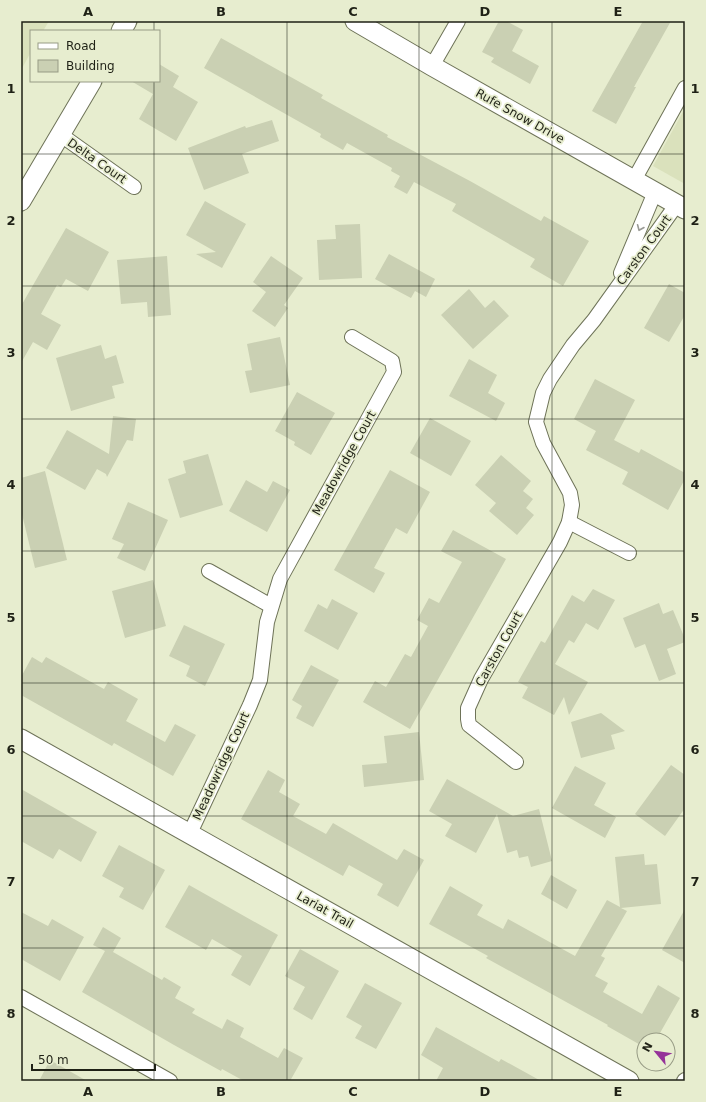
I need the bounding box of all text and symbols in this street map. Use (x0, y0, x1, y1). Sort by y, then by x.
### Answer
text: A (83, 4, 93, 19)
text: B (216, 4, 226, 19)
text: C (348, 4, 358, 19)
text: D (480, 4, 491, 19)
text: E (614, 4, 622, 19)
legend (30, 30, 160, 82)
text: Road (66, 39, 96, 53)
text: Building (66, 59, 115, 73)
text: 1 (6, 81, 16, 96)
text: 1 (690, 81, 700, 96)
street label: Rufe Snow Drive (473, 86, 567, 146)
street label: Delta Court (65, 136, 129, 187)
street label: Carston Court (614, 212, 674, 288)
text: 2 (6, 213, 16, 228)
text: 2 (690, 213, 700, 228)
one-way arrow (637, 224, 645, 231)
text: 3 (6, 345, 16, 360)
text: 3 (690, 345, 700, 360)
street label: Meadowridge Court (309, 408, 379, 518)
text: 4 (6, 477, 16, 492)
text: 4 (690, 477, 700, 492)
street label: Carston Court (473, 609, 525, 689)
text: 5 (6, 610, 16, 625)
text: 5 (690, 610, 700, 625)
street label: Meadowridge Court (190, 710, 252, 822)
text: 6 (6, 742, 16, 757)
text: 6 (690, 742, 700, 757)
text: 7 (6, 874, 16, 889)
text: 7 (690, 874, 700, 889)
street label: Lariat Trail (294, 889, 356, 931)
text: 8 (6, 1006, 16, 1021)
text: 8 (690, 1006, 700, 1021)
north arrow (636, 1032, 676, 1072)
text: N (640, 1040, 656, 1055)
scale bar (32, 1046, 155, 1072)
text: 50 m (38, 1053, 69, 1067)
text: A (83, 1084, 93, 1099)
text: B (216, 1084, 226, 1099)
text: C (348, 1084, 358, 1099)
text: D (480, 1084, 491, 1099)
text: E (614, 1084, 622, 1099)

